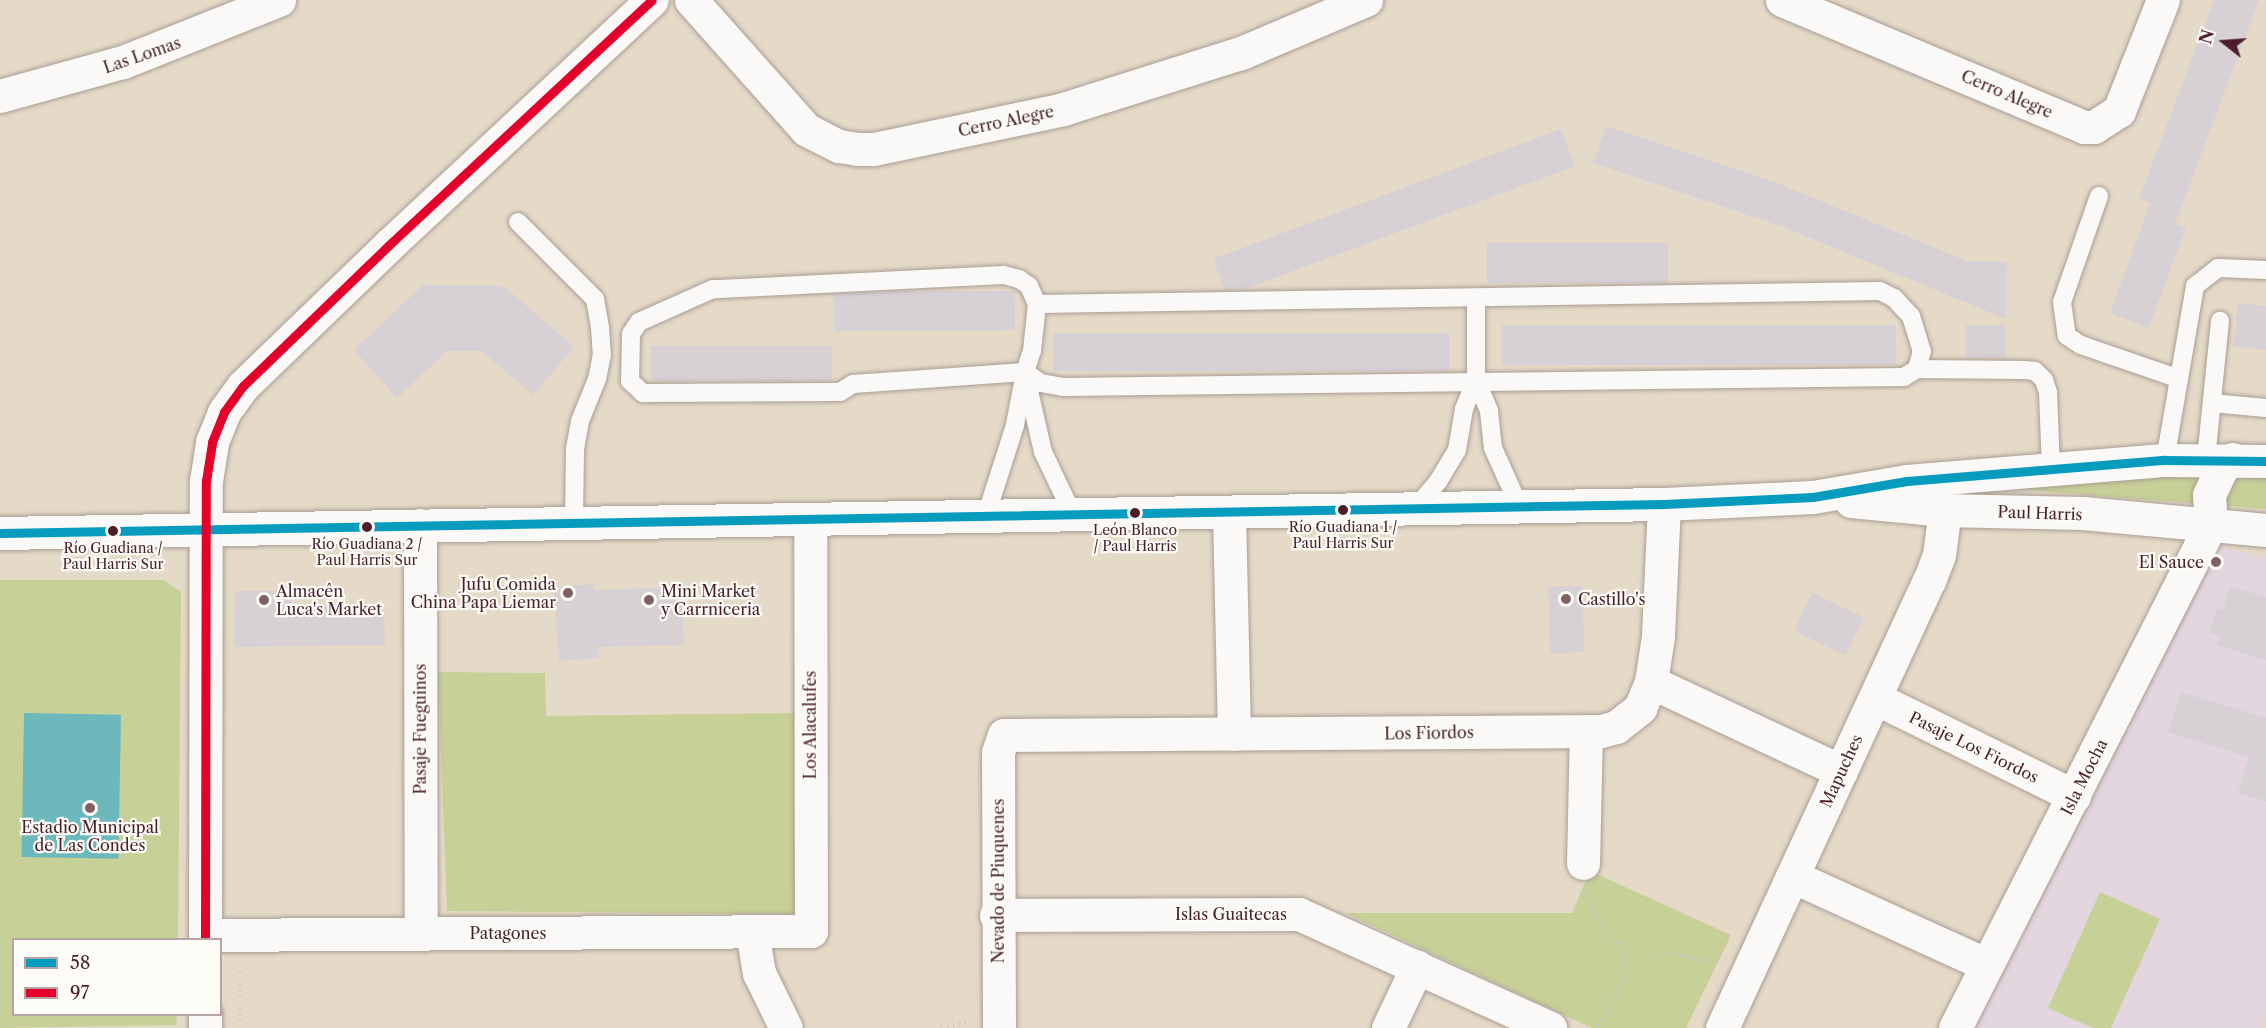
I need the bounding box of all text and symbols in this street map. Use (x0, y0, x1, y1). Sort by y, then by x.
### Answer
north arrow (2194, 12, 2254, 72)
text: N (2195, 27, 2218, 46)
street label: Las Lomas (101, 33, 183, 77)
street label: Cerro Alegre (1958, 66, 2056, 122)
street label: Cerro Alegre (956, 101, 1056, 141)
street label: Paul Harris (1997, 502, 2083, 524)
marker: Río Guadiana 1 / Paul Harris Sur (1337, 504, 1349, 516)
marker: León Blanco / Paul Harris (1129, 507, 1141, 519)
place label: Río Guadiana 1 / Paul Harris Sur (1289, 519, 1397, 552)
marker: Río Guadiana 2 / Paul Harris Sur (361, 521, 373, 533)
place label: León Blanco / Paul Harris (1093, 522, 1177, 554)
marker: Río Guadiana / Paul Harris Sur (107, 525, 119, 537)
place label: Río Guadiana 2 / Paul Harris Sur (312, 536, 422, 568)
place label: Río Guadiana / Paul Harris Sur (63, 540, 163, 572)
place label: El Sauce (2139, 552, 2204, 572)
marker: El Sauce (2209, 555, 2223, 569)
place label: Jufu Comida China Papa Liemar (410, 574, 556, 612)
place label: Almacên Luca's Market (276, 581, 382, 619)
place label: Mini Market y Carrniceria (661, 581, 761, 619)
marker: Jufu Comida China Papa Liemar (561, 586, 575, 600)
place label: Castillo's (1578, 589, 1646, 609)
marker: Castillo's (1559, 592, 1573, 606)
marker: Almacên Luca's Market (257, 593, 271, 607)
marker: Mini Market y Carrniceria (642, 593, 656, 607)
street label: Pasaje Fueguinos (410, 663, 430, 795)
street label: Los Alacalufes (800, 670, 820, 780)
street label: Pasaje Los Fiordos (1906, 707, 2042, 787)
street label: Los Fiordos (1384, 723, 1474, 743)
street label: Mapuches (1816, 731, 1866, 811)
street label: Isla Mocha (2057, 736, 2111, 818)
street label: Nevado de Piuquenes (988, 799, 1008, 963)
marker: Estadio Municipal de Las Condes (83, 801, 97, 815)
place label: Estadio Municipal de Las Condes (21, 817, 159, 855)
street label: Islas Guaitecas (1175, 904, 1287, 924)
street label: Patagones (470, 923, 546, 943)
legend (12, 938, 222, 1016)
text: 58 (70, 952, 90, 974)
text: 97 (70, 982, 89, 1004)

